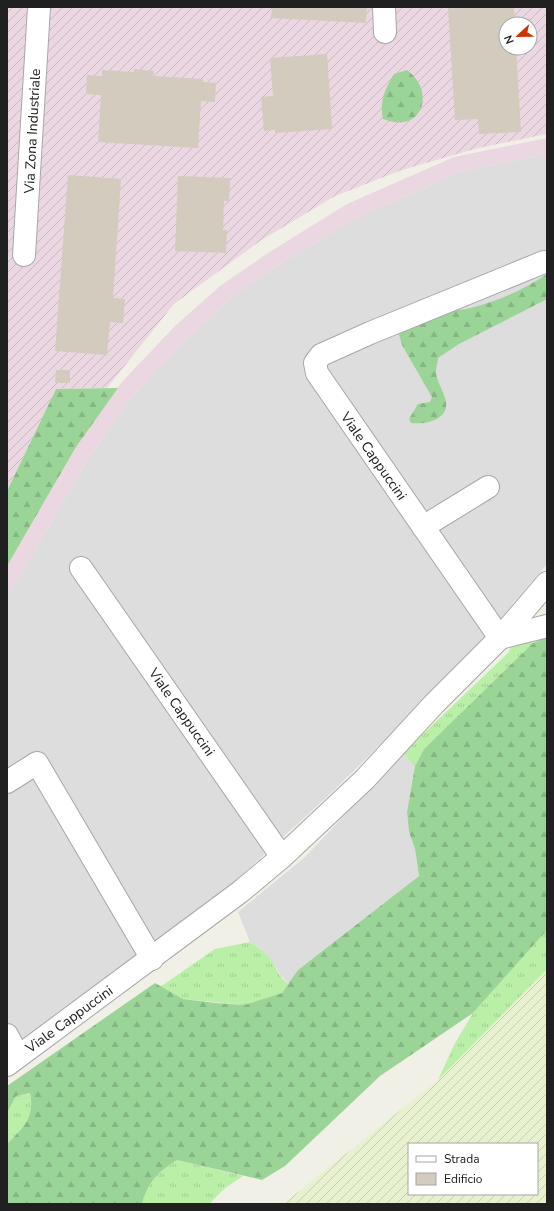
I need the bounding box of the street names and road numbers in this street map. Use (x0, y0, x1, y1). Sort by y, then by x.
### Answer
street label: Via Zona Industriale (20, 68, 45, 195)
street label: Viale Cappuccini (336, 408, 411, 504)
street label: Viale Cappuccini (144, 664, 219, 760)
street label: Viale Cappuccini (21, 981, 117, 1058)

